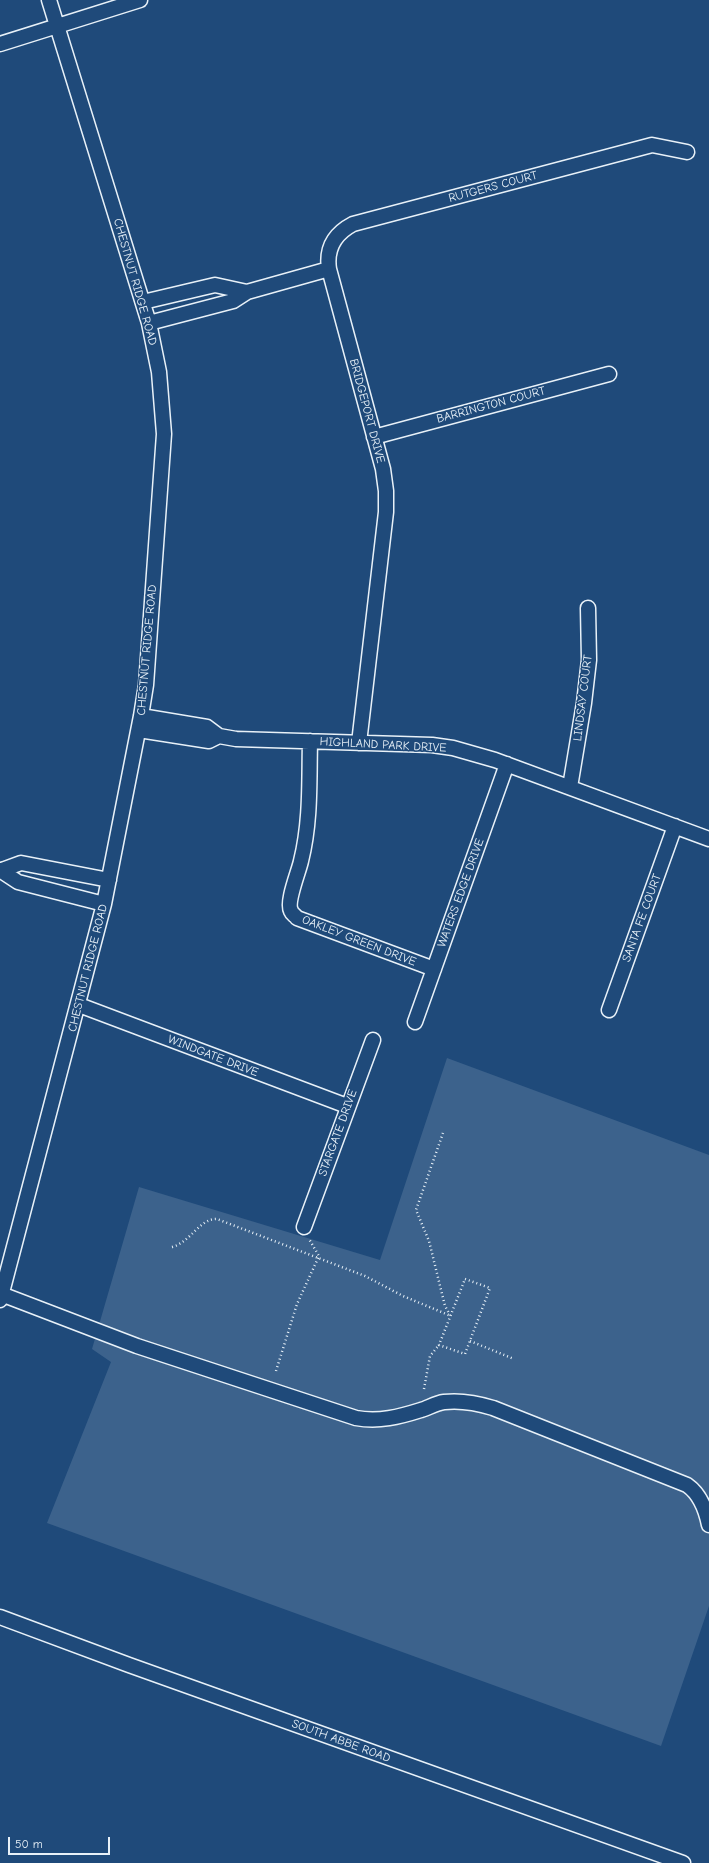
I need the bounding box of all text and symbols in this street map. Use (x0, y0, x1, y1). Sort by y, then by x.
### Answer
street label: RUTGERS COURT (447, 168, 539, 206)
street label: CHESTNUT RIDGE ROAD (110, 217, 160, 347)
street label: BRIDGEPORT DRIVE (346, 357, 388, 465)
street label: BARRINGTON COURT (435, 384, 547, 426)
street label: CHESTNUT RIDGE ROAD (134, 584, 160, 716)
street label: LINDSAY COURT (571, 654, 595, 742)
street label: HIGHLAND PARK DRIVE (319, 734, 447, 756)
street label: WATERS EDGE DRIVE (435, 837, 487, 949)
street label: SANTA FE COURT (619, 872, 665, 964)
street label: CHESTNUT RIDGE ROAD (65, 903, 111, 1033)
street label: OAKLEY GREEN DRIVE (300, 913, 418, 969)
street label: WINDGATE DRIVE (166, 1032, 260, 1080)
street label: STARGATE DRIVE (316, 1088, 360, 1178)
street label: SOUTH ABBE ROAD (290, 1716, 392, 1766)
scale bar (10, 1829, 112, 1855)
text: 50 m (15, 1837, 43, 1851)

